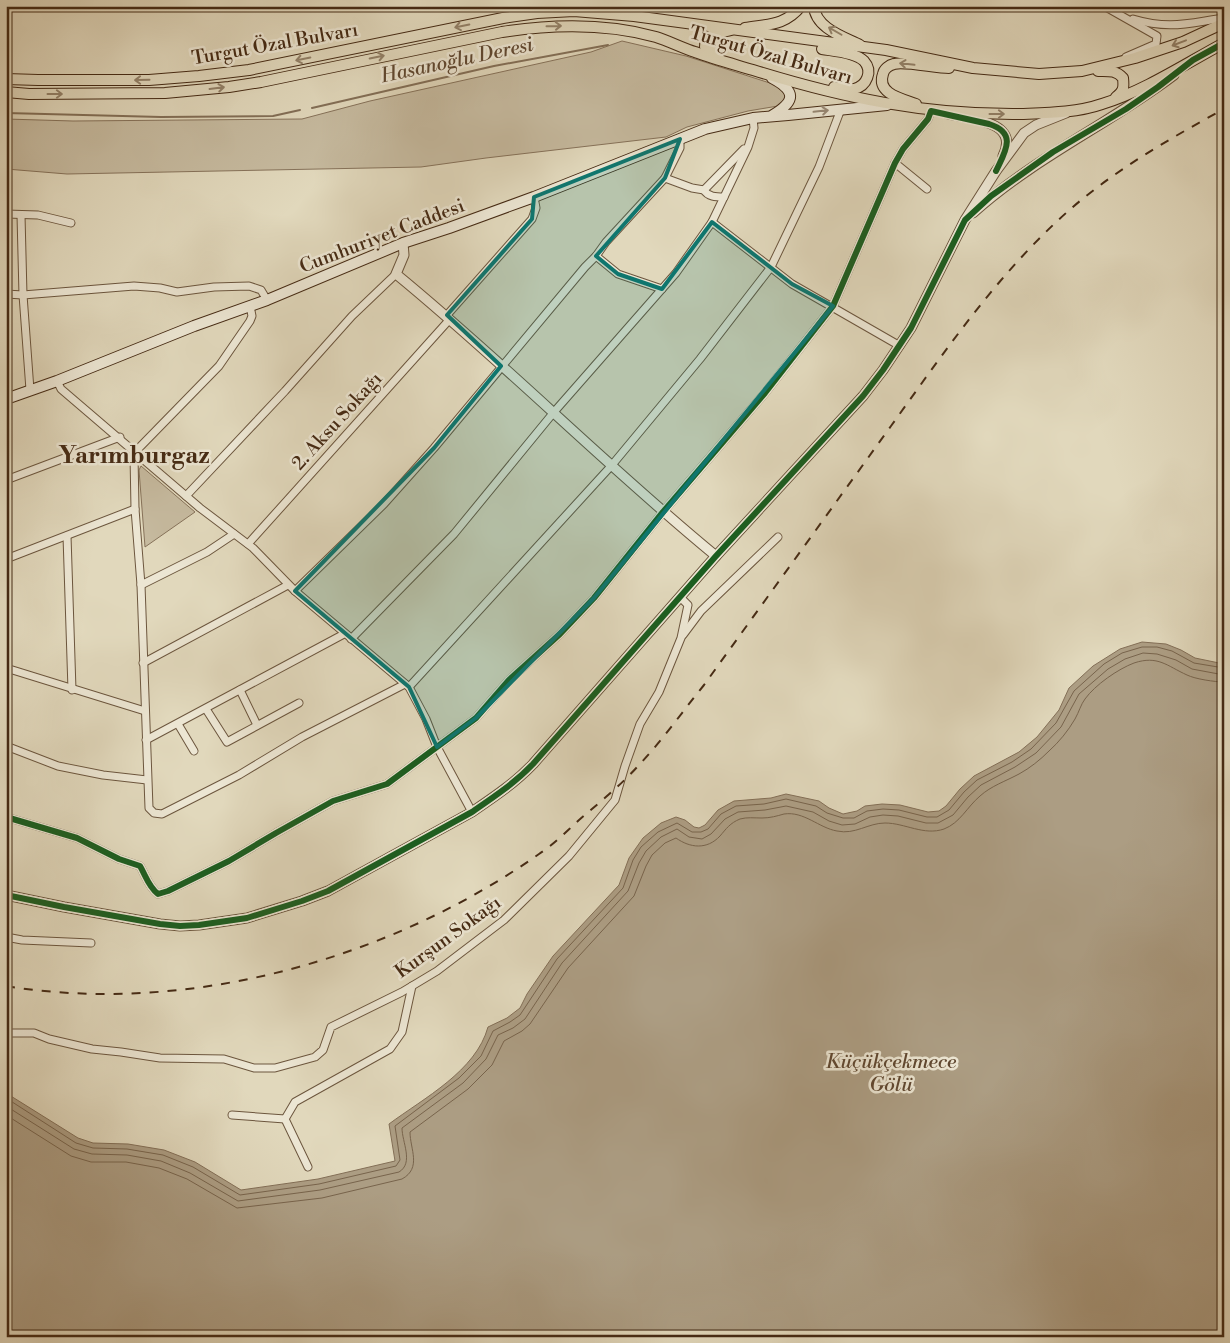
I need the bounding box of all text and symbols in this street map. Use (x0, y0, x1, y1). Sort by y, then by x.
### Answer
street label: Turgut Özal Bulvarı (190, 17, 360, 70)
street label: Turgut Özal Bulvarı (687, 19, 856, 90)
one-way arrow (545, 21, 561, 31)
one-way arrow (455, 22, 471, 31)
one-way arrow (828, 26, 842, 36)
water label: Hasanoğlu Deresi (378, 32, 536, 90)
one-way arrow (1172, 39, 1188, 48)
one-way arrow (368, 52, 384, 62)
one-way arrow (296, 55, 312, 64)
one-way arrow (899, 60, 915, 69)
one-way arrow (135, 75, 151, 85)
one-way arrow (209, 83, 225, 93)
one-way arrow (46, 89, 63, 99)
one-way arrow (813, 106, 829, 116)
one-way arrow (988, 109, 1005, 119)
street label: Cumhuriyet Caddesi (296, 193, 468, 279)
street label: 2. Aksu Sokağı (287, 367, 387, 475)
district label: Yarımburgaz (58, 441, 210, 471)
street label: Kurşun Sokağı (390, 890, 506, 984)
water label: Küçükçekmece Gölü (826, 1050, 957, 1098)

